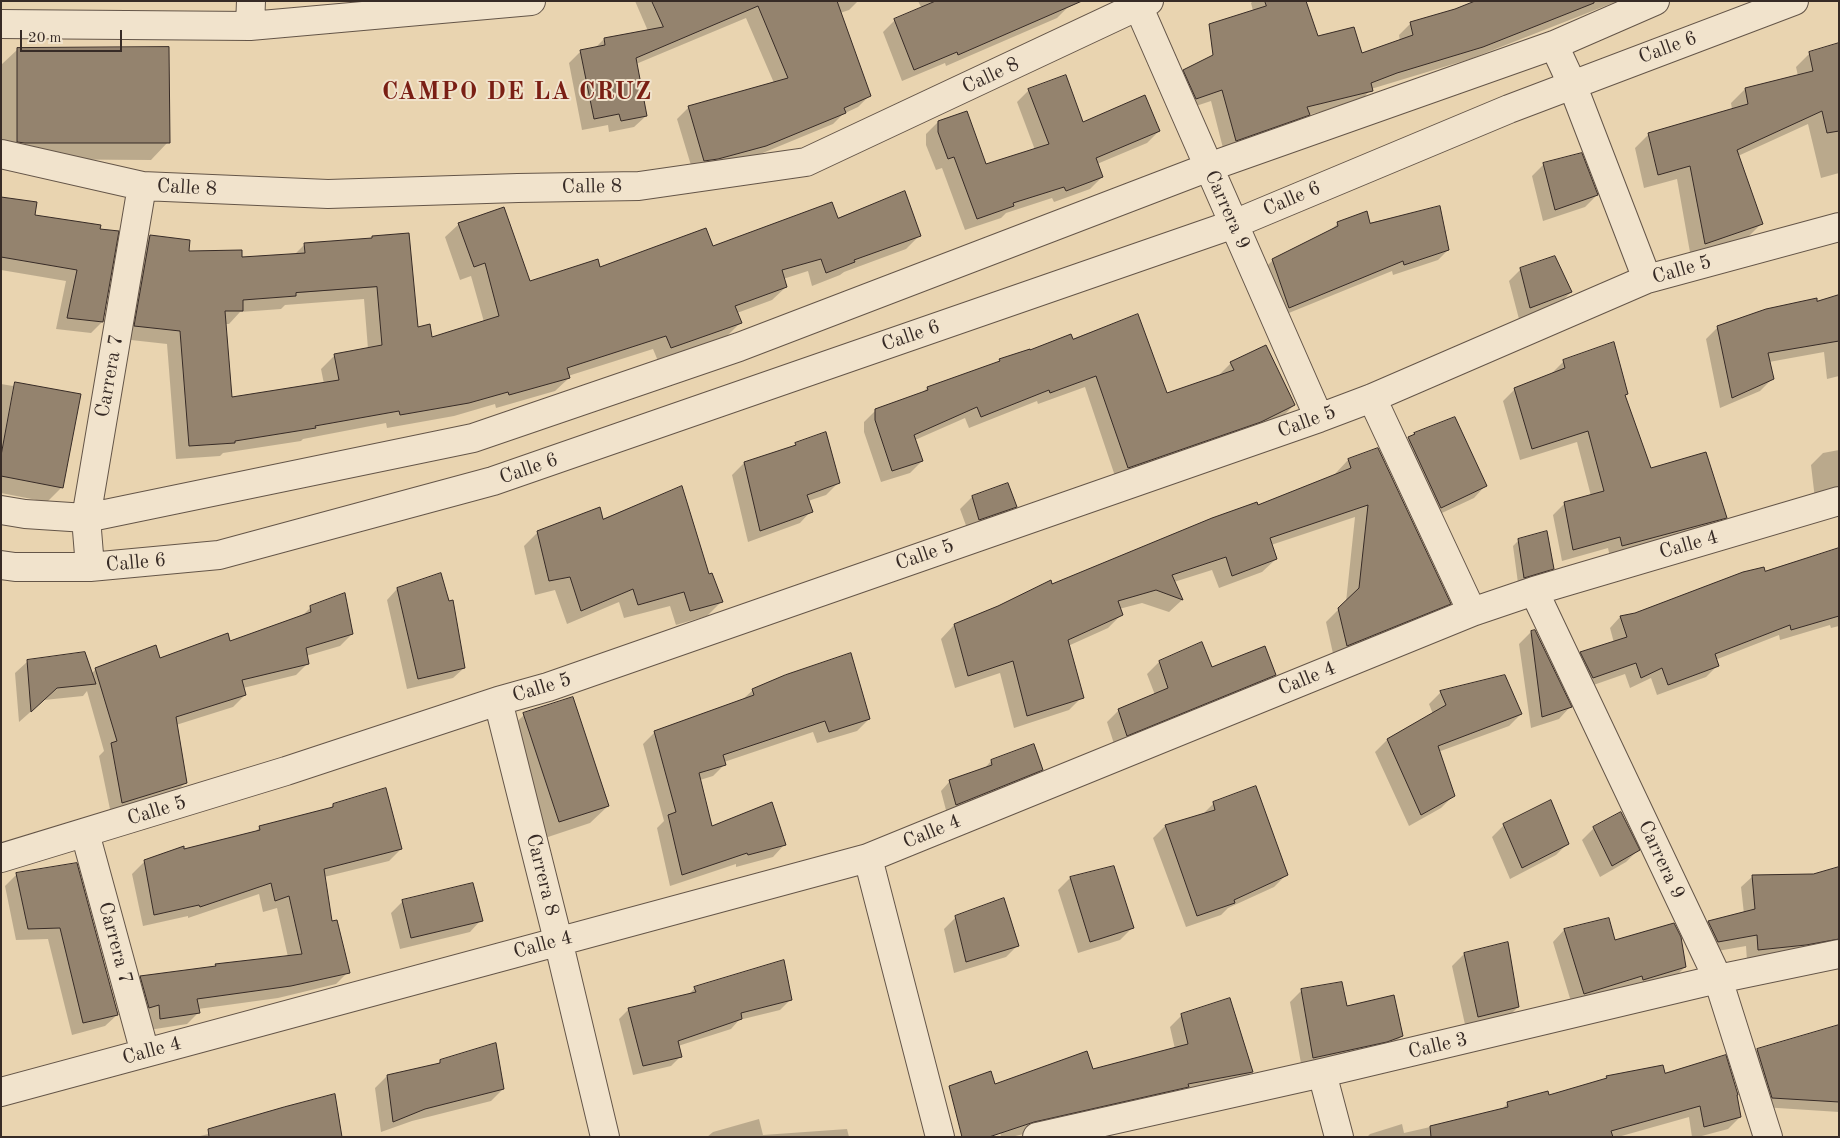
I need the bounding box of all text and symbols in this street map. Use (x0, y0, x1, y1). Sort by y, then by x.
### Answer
scale bar (22, 20, 125, 52)
street label: Calle 6 (1635, 26, 1701, 70)
text: 20 m (28, 31, 62, 46)
street label: Calle 8 (959, 52, 1023, 100)
district label: CAMPO DE LA CRUZ (380, 77, 654, 107)
street label: Carrera 9 (1199, 167, 1255, 253)
street label: Calle 8 (156, 174, 218, 202)
street label: Calle 8 (562, 174, 622, 200)
street label: Calle 6 (1259, 176, 1325, 222)
street label: Calle 5 (1650, 250, 1714, 290)
street label: Calle 6 (879, 315, 943, 357)
street label: Carrera 7 (91, 332, 129, 420)
street label: Calle 5 (1274, 400, 1340, 444)
street label: Calle 6 (497, 448, 561, 490)
street label: Calle 4 (1657, 525, 1721, 565)
street label: Calle 5 (893, 534, 957, 576)
street label: Calle 6 (105, 548, 167, 578)
street label: Calle 4 (1274, 657, 1340, 701)
street label: Calle 5 (510, 668, 574, 708)
street label: Calle 5 (125, 791, 189, 831)
street label: Calle 4 (899, 810, 965, 854)
street label: Carrera 9 (1632, 817, 1690, 903)
street label: Carrera 8 (520, 831, 564, 919)
street label: Carrera 7 (93, 899, 137, 987)
street label: Calle 4 (511, 926, 575, 964)
street label: Calle 3 (1406, 1028, 1470, 1064)
street label: Calle 4 (120, 1032, 184, 1070)

